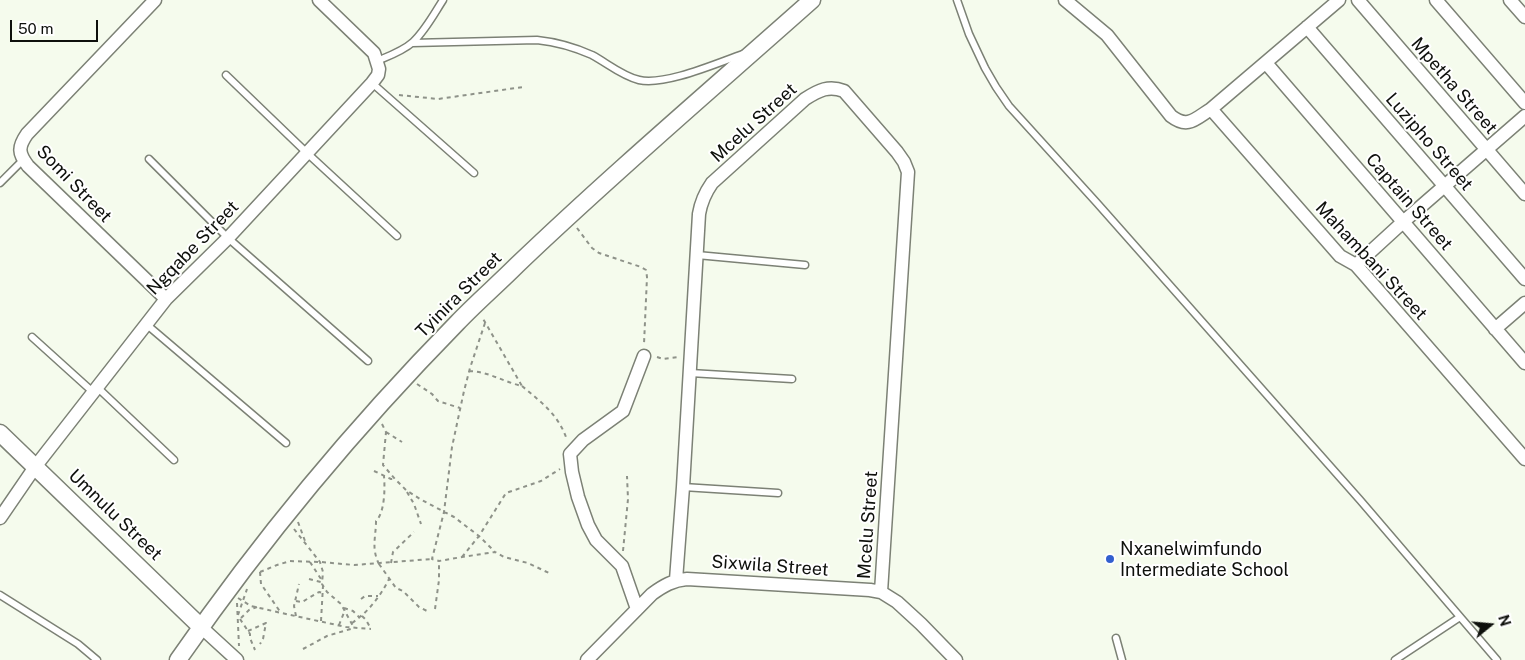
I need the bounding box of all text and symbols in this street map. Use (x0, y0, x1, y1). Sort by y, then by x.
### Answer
scale bar (12, 10, 100, 42)
text: 50 m (18, 20, 53, 37)
street label: Mpetha Street (1406, 33, 1502, 139)
street label: Mcelu Street (707, 79, 801, 167)
street label: Luzipho Street (1381, 89, 1477, 195)
street label: Somi Street (32, 141, 116, 227)
street label: Captain Street (1361, 149, 1457, 255)
street label: Ngqabe Street (143, 196, 243, 300)
street label: Mahambani Street (1311, 197, 1431, 325)
street label: Tyinira Street (412, 248, 506, 342)
street label: Umnulu Street (64, 465, 166, 565)
street label: Mcelu Street (853, 470, 883, 580)
place label: Nxanelwimfundo Intermediate School (1120, 538, 1289, 580)
street label: Sixwila Street (711, 551, 829, 581)
marker: Nxanelwimfundo Intermediate School (1104, 553, 1116, 565)
north arrow (1465, 600, 1515, 650)
text: N (1495, 613, 1514, 628)

